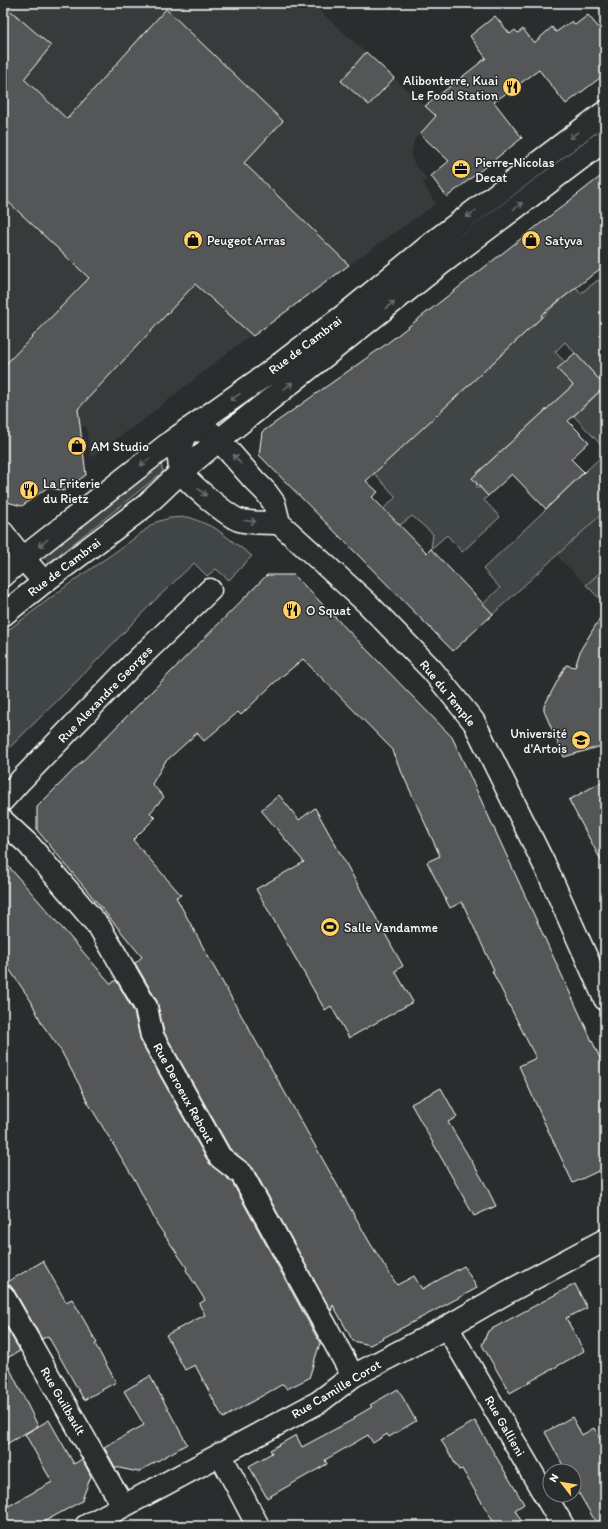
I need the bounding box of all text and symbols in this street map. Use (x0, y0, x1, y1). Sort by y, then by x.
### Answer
place label: Alibonterre, Kuai Le Food Station (403, 73, 499, 103)
restaurant icon: Alibonterre, Kuai Le Food Station (501, 76, 523, 98)
one-way arrow (569, 131, 580, 140)
place label: Pierre-Nicolas Decat (475, 155, 555, 185)
office icon: Pierre-Nicolas Decat (450, 158, 472, 180)
one-way arrow (513, 202, 524, 210)
one-way arrow (465, 210, 476, 218)
shop icon: Peugeot Arras (182, 229, 204, 251)
shop icon: Satyva (520, 229, 542, 251)
place label: Peugeot Arras (207, 233, 286, 248)
place label: Satyva (545, 233, 583, 248)
one-way arrow (385, 301, 396, 310)
street label: Rue de Cambrai (265, 313, 345, 377)
one-way arrow (283, 382, 294, 390)
one-way arrow (230, 393, 241, 401)
shop icon: AM Studio (66, 435, 88, 457)
place label: AM Studio (91, 439, 149, 454)
one-way arrow (232, 454, 241, 465)
one-way arrow (139, 458, 150, 466)
place label: La Friterie du Rietz (43, 476, 100, 506)
restaurant icon: La Friterie du Rietz (18, 479, 40, 501)
one-way arrow (196, 487, 206, 496)
one-way arrow (243, 518, 256, 525)
street label: Rue de Cambrai (24, 535, 104, 599)
one-way arrow (37, 538, 48, 547)
restaurant icon: O Squat (281, 599, 303, 621)
place label: O Squat (306, 603, 351, 618)
street label: Rue Alexandre Georges (55, 642, 156, 746)
street label: Rue du Temple (417, 657, 479, 729)
place label: Université d'Artois (510, 726, 567, 756)
school or university icon: Université d'Artois (570, 729, 592, 751)
sports icon: Salle Vandamme (319, 916, 341, 938)
place label: Salle Vandamme (344, 920, 438, 935)
street label: Rue Deroeux Rebout (150, 1040, 218, 1146)
street label: Rue Camille Corot (289, 1356, 384, 1422)
street label: Rue Guilbault (37, 1364, 89, 1438)
street label: Rue Gallieni (482, 1393, 528, 1459)
north arrow (542, 1463, 582, 1503)
text: N (546, 1472, 561, 1485)

